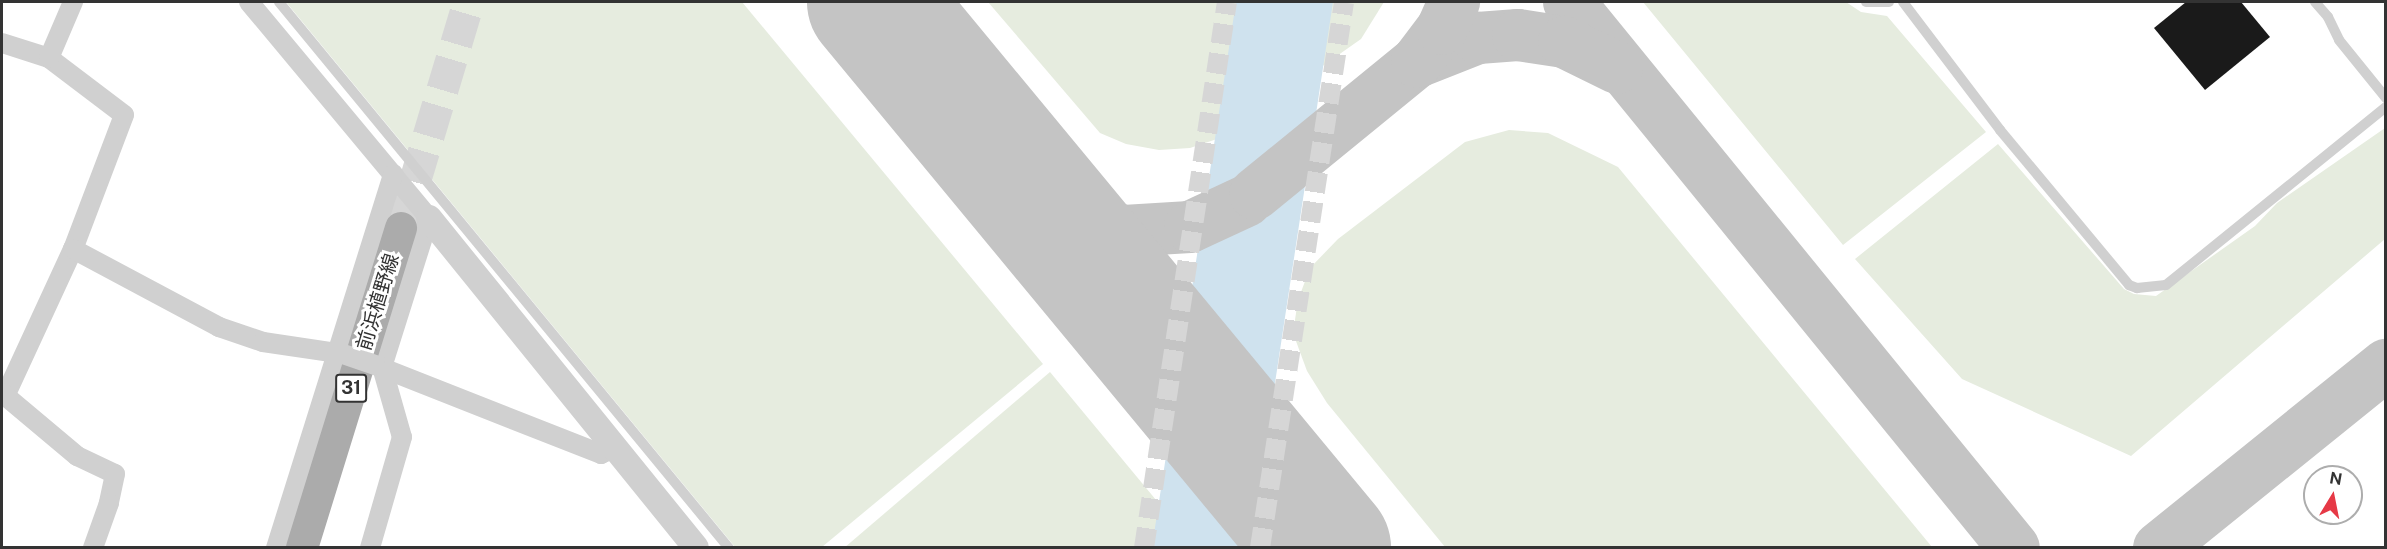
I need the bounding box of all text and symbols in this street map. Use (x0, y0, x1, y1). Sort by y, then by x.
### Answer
street label: 前浜植野線 (352, 251, 404, 353)
road number: 31 (334, 373, 368, 403)
north arrow (2303, 465, 2363, 525)
text: N (2328, 468, 2344, 489)

